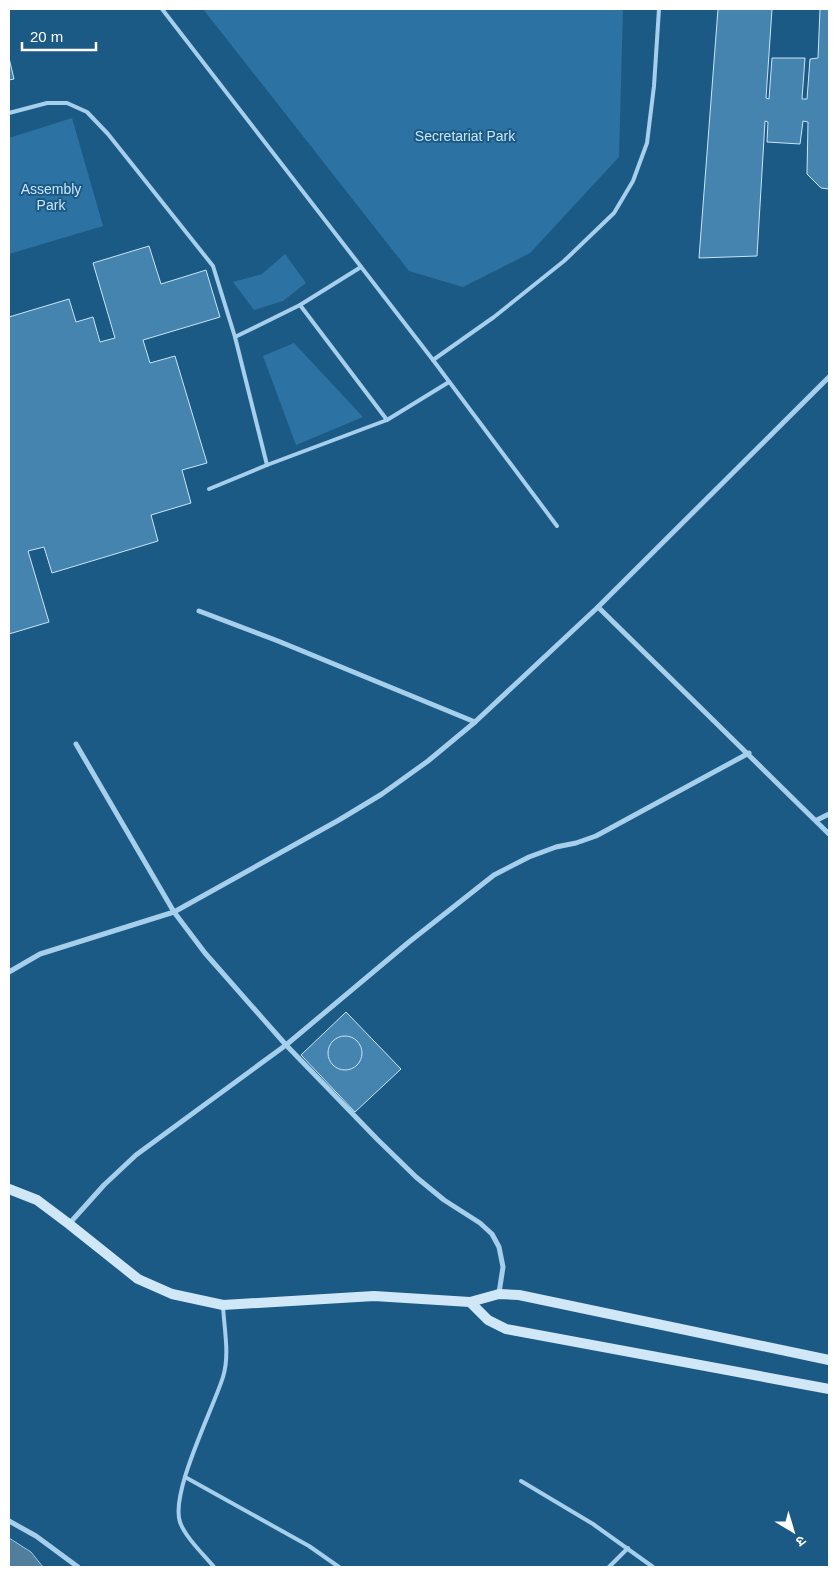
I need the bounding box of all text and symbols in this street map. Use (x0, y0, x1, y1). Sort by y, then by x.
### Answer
scale bar (22, 20, 96, 52)
text: 20 m (30, 28, 63, 45)
park label: Secretariat Park (415, 128, 516, 144)
park label: Assembly Park (21, 181, 81, 213)
north arrow (768, 1506, 818, 1556)
text: उ (792, 1532, 809, 1551)

